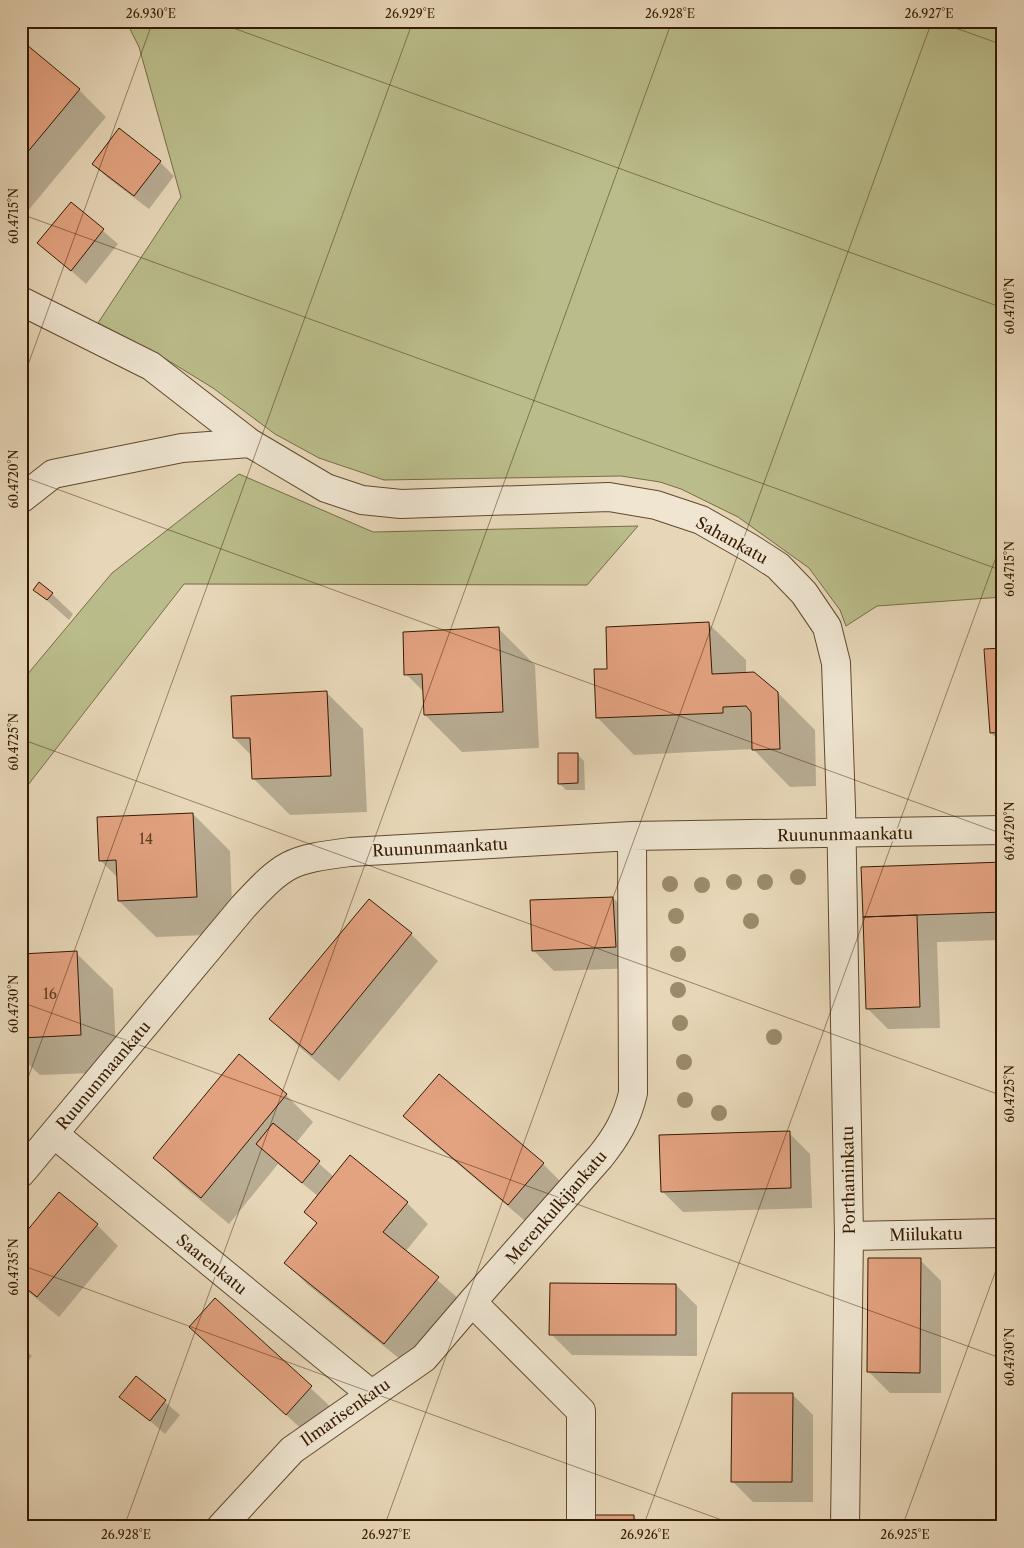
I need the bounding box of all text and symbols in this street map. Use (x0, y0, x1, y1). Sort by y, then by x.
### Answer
text: 26.930°E (126, 6, 176, 21)
text: 26.929°E (385, 6, 435, 21)
text: 26.928°E (645, 6, 695, 21)
text: 26.927°E (905, 6, 953, 21)
text: 60.4715°N (6, 188, 21, 244)
text: 60.4710°N (1002, 277, 1017, 334)
text: 60.4720°N (6, 449, 21, 508)
street label: Sahankatu (692, 512, 772, 568)
text: 60.4715°N (1002, 541, 1017, 597)
text: 60.4725°N (6, 713, 21, 771)
text: 60.4720°N (1002, 801, 1017, 860)
street label: Ruununmaankatu (777, 823, 913, 845)
house number: 14 (139, 830, 153, 848)
street label: Ruununmaankatu (372, 833, 509, 861)
text: 60.4730°N (6, 975, 21, 1033)
house number: 16 (43, 985, 57, 1003)
street label: Ruununmaankatu (52, 1016, 154, 1134)
text: 60.4725°N (1002, 1065, 1017, 1123)
street label: Porthaninkatu (837, 1125, 859, 1234)
street label: Merenkulkijankatu (501, 1146, 611, 1268)
street label: Miilukatu (889, 1223, 963, 1245)
street label: Saarenkatu (173, 1230, 251, 1299)
text: 60.4735°N (6, 1238, 21, 1296)
text: 60.4730°N (1002, 1328, 1017, 1386)
street label: Ilmarisenkatu (296, 1374, 394, 1450)
text: 26.928°E (101, 1527, 151, 1542)
text: 26.927°E (362, 1527, 410, 1542)
text: 26.926°E (620, 1527, 670, 1542)
text: 26.925°E (880, 1527, 930, 1542)

